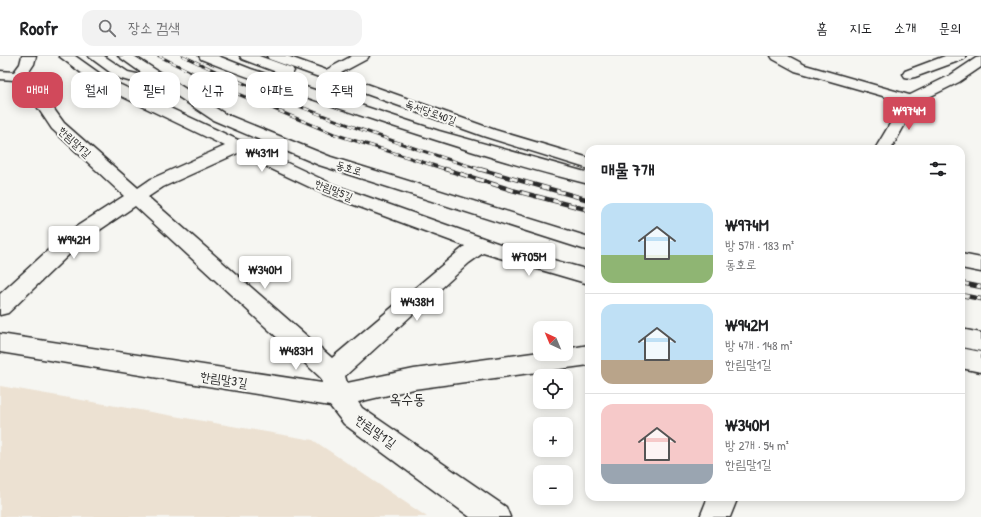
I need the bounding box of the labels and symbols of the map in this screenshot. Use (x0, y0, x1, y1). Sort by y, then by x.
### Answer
street label: 독서당로40길 (404, 96, 459, 128)
pin: ₩974M (881, 97, 937, 131)
street label: 한림말1길 (56, 123, 94, 161)
pin: ₩431M (234, 139, 290, 173)
street label: 동호로 (334, 157, 364, 179)
street label: 한림말5길 (313, 176, 355, 204)
pin: ₩942M (46, 226, 102, 260)
pin: ₩705M (501, 243, 557, 277)
pin: ₩340M (237, 256, 293, 290)
pin: ₩438M (389, 288, 445, 322)
north arrow (533, 321, 573, 361)
pin: ₩483M (268, 337, 324, 371)
street label: 한림말3길 (199, 366, 249, 392)
district label: 옥수동 (389, 388, 425, 409)
street label: 한림말1길 (352, 410, 400, 452)

